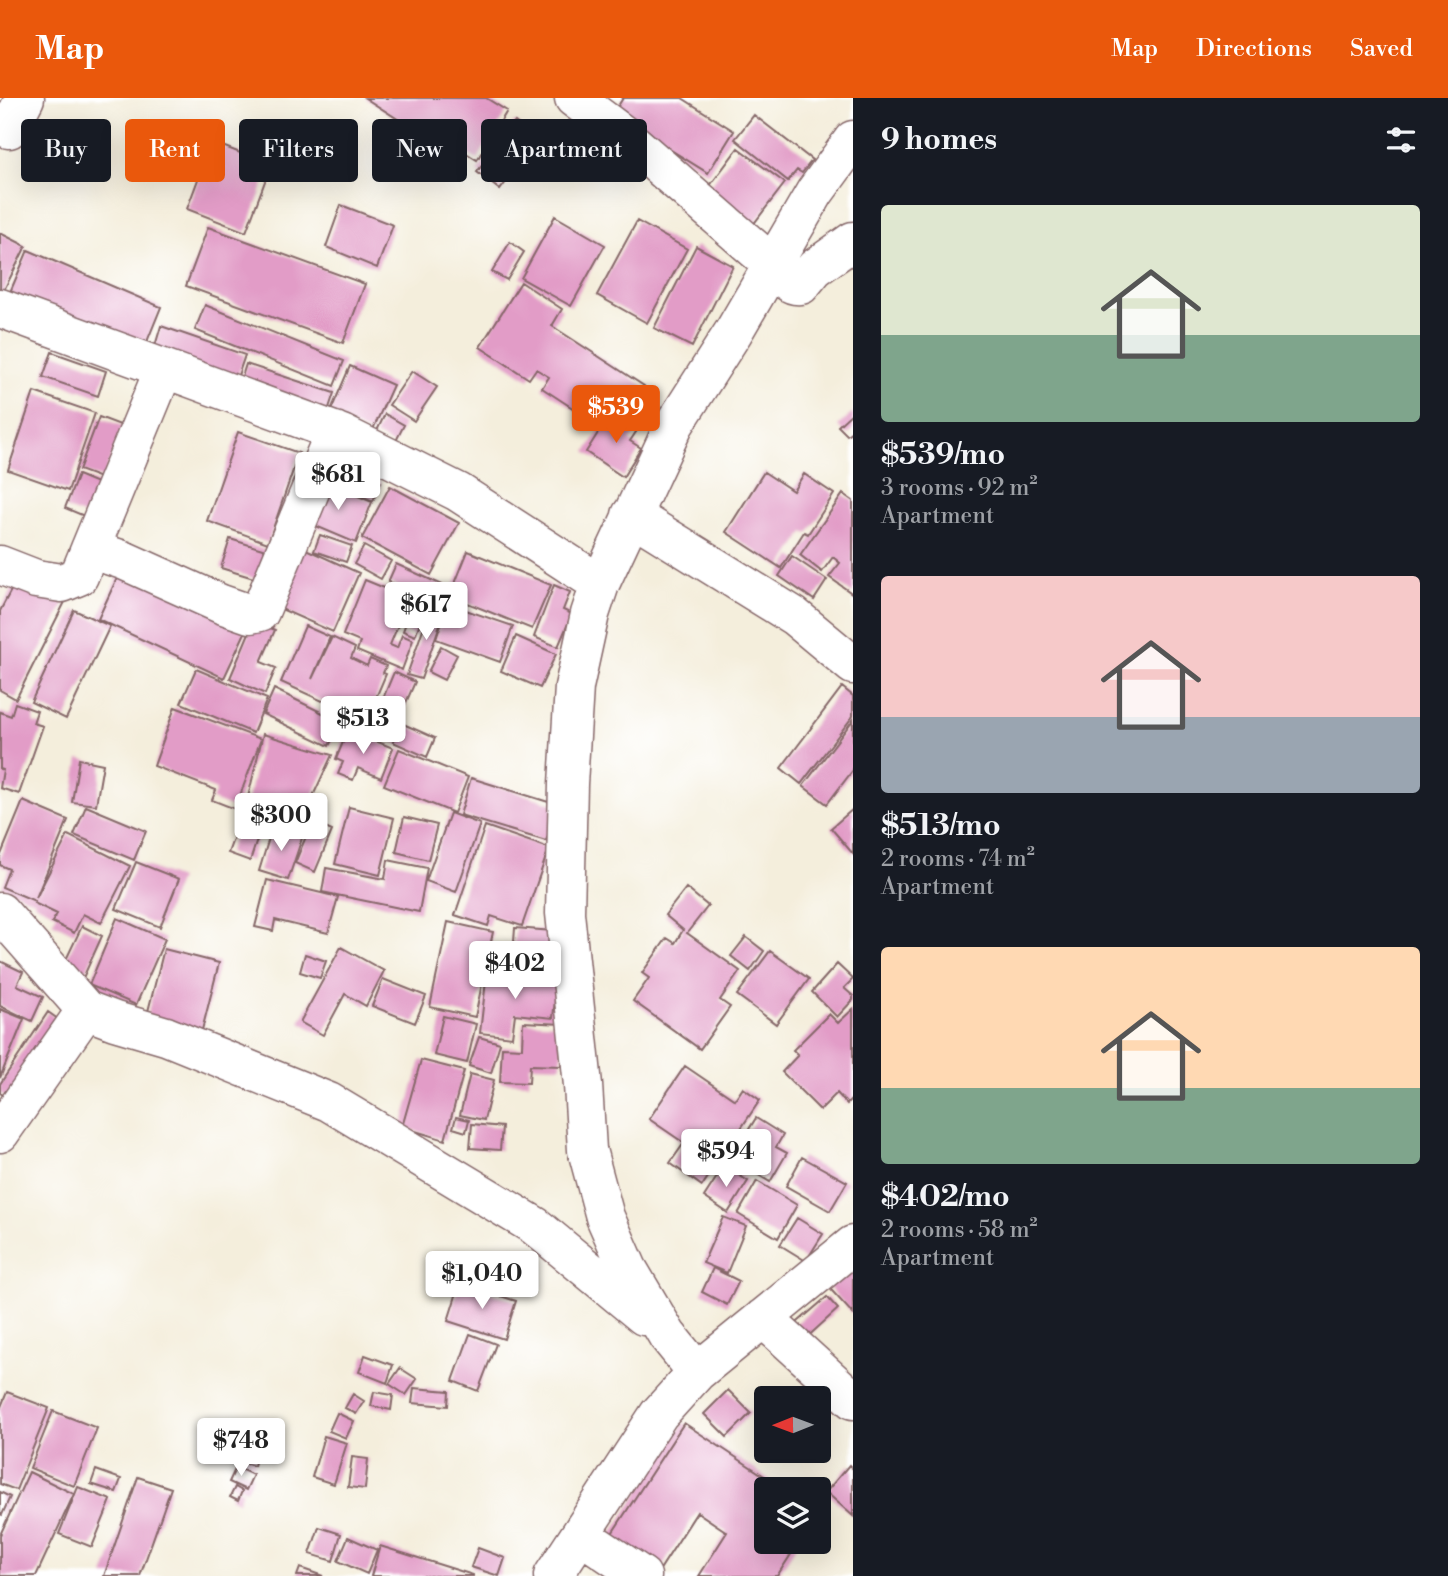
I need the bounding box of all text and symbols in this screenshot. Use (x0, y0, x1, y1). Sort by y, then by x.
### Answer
text: Map (35, 29, 104, 70)
text: Map (1111, 34, 1158, 64)
text: Directions (1196, 34, 1312, 64)
text: Saved (1350, 34, 1413, 64)
chip: Buy (21, 119, 111, 182)
chip: Rent (125, 119, 225, 182)
chip: Filters (239, 119, 358, 182)
chip: New (372, 119, 467, 182)
chip: Apartment (481, 119, 647, 182)
text: 9 homes (881, 121, 997, 159)
icon: filters (1382, 121, 1420, 159)
icon: home (1088, 251, 1214, 377)
pin: $539 (575, 386, 657, 445)
text: $539 (588, 394, 644, 422)
text: $539/mo (881, 436, 1005, 474)
pin: $681 (297, 452, 379, 512)
text: $681 (311, 461, 365, 489)
text: 3 rooms · 92 m² (881, 474, 1037, 502)
text: Apartment (881, 502, 994, 530)
pin: $617 (385, 582, 467, 642)
text: $617 (401, 591, 451, 619)
icon: home (1088, 622, 1214, 748)
pin: $513 (322, 696, 404, 756)
text: $513 (337, 705, 389, 733)
pin: $300 (240, 794, 322, 853)
text: $300 (251, 802, 311, 830)
text: $513/mo (881, 807, 1001, 845)
text: 2 rooms · 74 m² (881, 845, 1035, 873)
text: Apartment (881, 873, 994, 901)
pin: $402 (474, 942, 556, 1001)
text: $402 (485, 950, 545, 978)
icon: home (1088, 993, 1214, 1119)
pin: $594 (685, 1130, 767, 1189)
text: $594 (697, 1138, 755, 1166)
text: $402/mo (881, 1178, 1010, 1216)
text: 2 rooms · 58 m² (881, 1216, 1038, 1244)
text: Apartment (881, 1244, 994, 1272)
pin: $1,040 (425, 1252, 539, 1311)
text: $1,040 (442, 1260, 522, 1288)
north arrow (754, 1386, 831, 1463)
map controls (754, 1386, 831, 1554)
pin: $748 (200, 1418, 282, 1478)
text: $748 (213, 1427, 269, 1455)
button: layers (754, 1477, 831, 1554)

